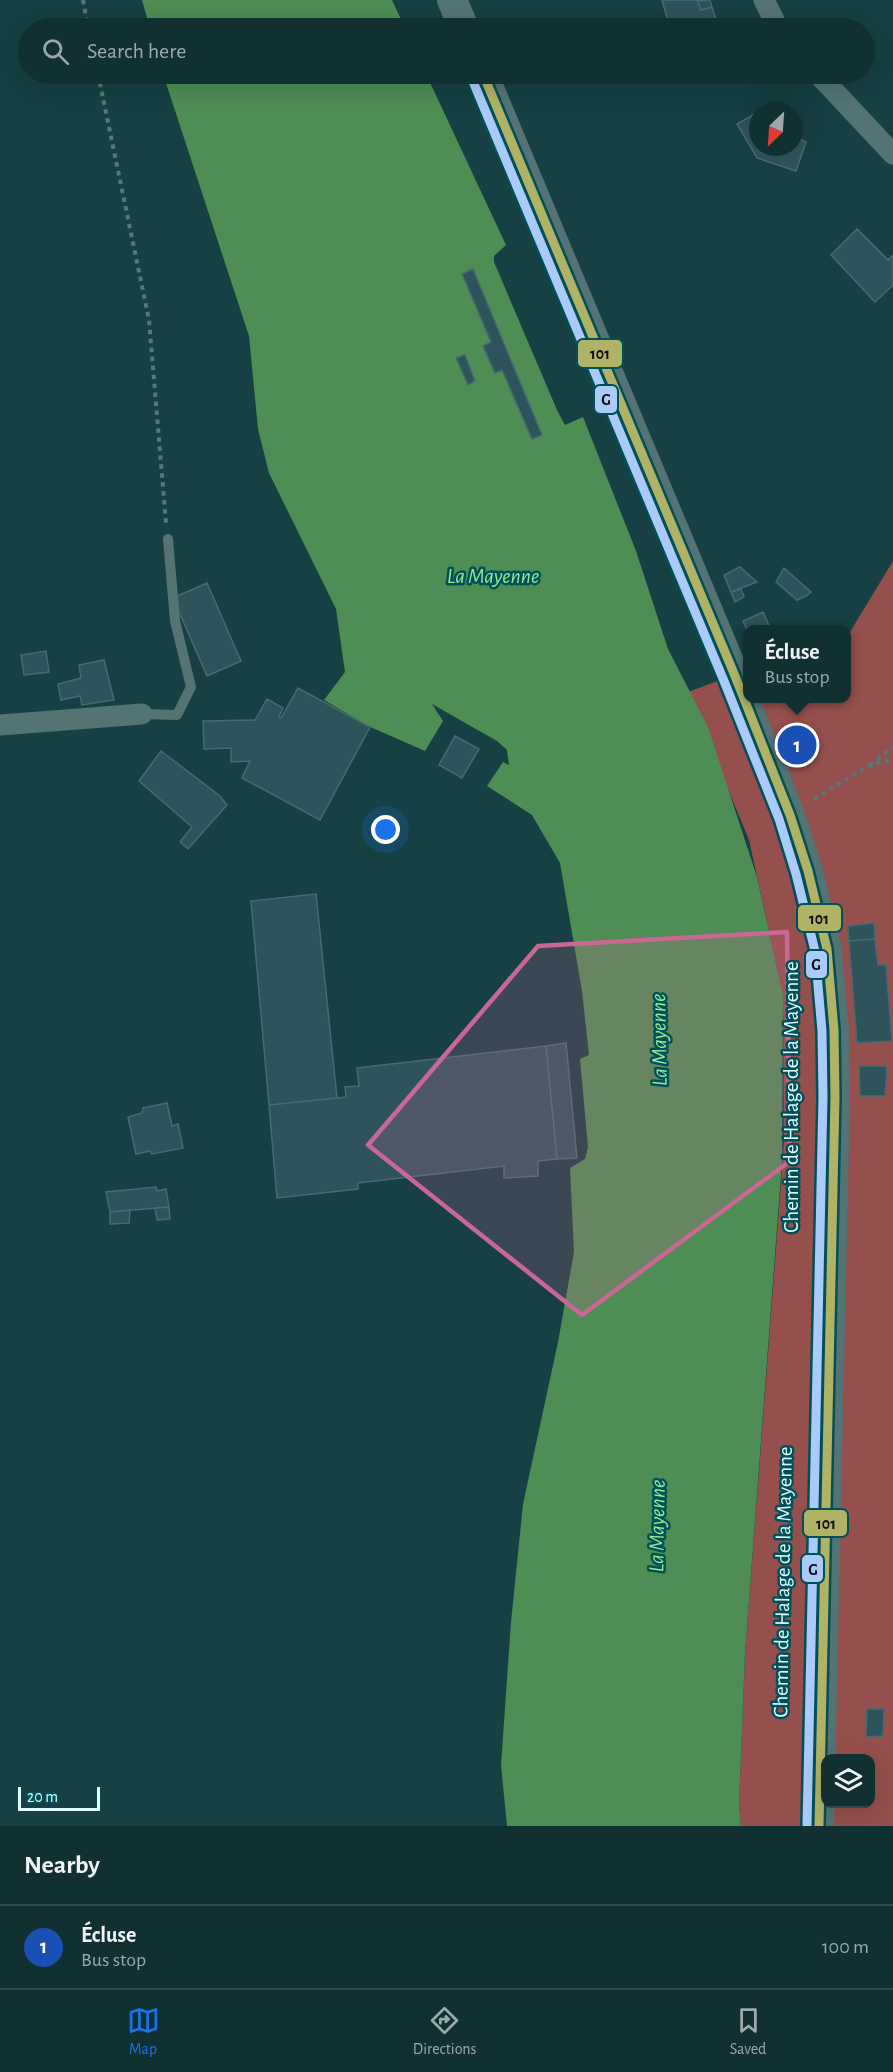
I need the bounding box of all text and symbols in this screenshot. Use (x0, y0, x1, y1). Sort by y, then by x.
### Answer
search box (18, 18, 875, 84)
icon: search (39, 35, 72, 68)
text: Search here (87, 40, 186, 62)
north arrow (749, 102, 803, 156)
line badge: 101 (577, 339, 623, 368)
text: 101 (590, 346, 610, 362)
line badge: G (594, 385, 618, 414)
text: G (601, 392, 611, 408)
water label: La Mayenne (447, 565, 539, 587)
popup (743, 625, 851, 703)
text: Écluse (764, 641, 820, 663)
text: Bus stop (764, 667, 830, 687)
pin: 1 (778, 722, 816, 768)
your location (371, 815, 400, 844)
line badge: 101 (797, 904, 842, 932)
text: 101 (809, 911, 829, 927)
line badge: G (805, 950, 828, 979)
text: G (811, 957, 821, 973)
street label: Chemin de Halage de la Mayenne (781, 961, 802, 1233)
water label: La Mayenne (647, 993, 671, 1087)
street label: Chemin de Halage de la Mayenne (770, 1446, 796, 1718)
water label: La Mayenne (645, 1479, 669, 1573)
line badge: 101 (803, 1509, 848, 1537)
text: 101 (816, 1516, 836, 1532)
line badge: G (801, 1554, 824, 1583)
text: G (808, 1562, 818, 1578)
map controls (821, 1754, 875, 1808)
button: layers (821, 1754, 875, 1808)
scale bar (18, 1784, 100, 1812)
text: 20 m (27, 1789, 58, 1805)
text: Nearby (24, 1852, 100, 1878)
text: Écluse (81, 1924, 136, 1946)
text: 1 (40, 1937, 47, 1957)
text: 100 m (822, 1937, 869, 1957)
text: Bus stop (81, 1950, 146, 1970)
tab: Map (127, 2004, 160, 2059)
tab: Directions (413, 2004, 477, 2059)
tab: Saved (730, 2004, 766, 2059)

